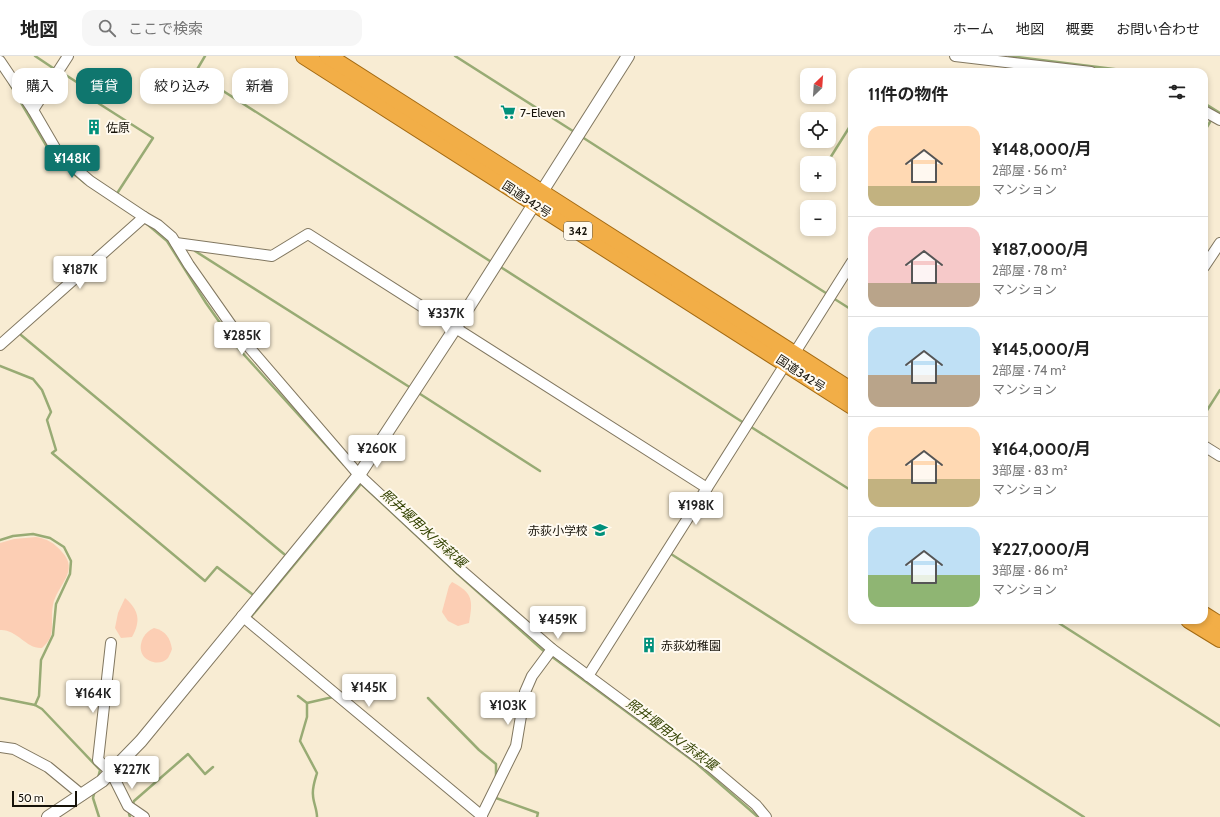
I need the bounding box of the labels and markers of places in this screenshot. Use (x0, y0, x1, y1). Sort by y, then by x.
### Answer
supermarket icon: 7-Eleven (499, 103, 517, 121)
place label: 7-Eleven (520, 105, 565, 120)
building icon: 佐原 (85, 118, 103, 136)
place label: 佐原 (106, 120, 130, 135)
pin: ¥148K (44, 145, 100, 179)
pin: ¥187K (52, 256, 108, 290)
pin: ¥337K (418, 300, 474, 334)
pin: ¥285K (214, 322, 270, 356)
pin: ¥260K (349, 435, 405, 469)
pin: ¥198K (668, 492, 724, 526)
school or university icon: 赤荻小学校 (591, 521, 609, 539)
place label: 赤荻小学校 (528, 523, 588, 538)
pin: ¥459K (530, 606, 586, 640)
building icon: 赤荻幼稚園 (640, 636, 658, 654)
place label: 赤荻幼稚園 (661, 638, 721, 653)
pin: ¥145K (341, 674, 397, 708)
pin: ¥164K (65, 680, 121, 714)
pin: ¥103K (480, 692, 536, 726)
pin: ¥227K (104, 756, 160, 790)

